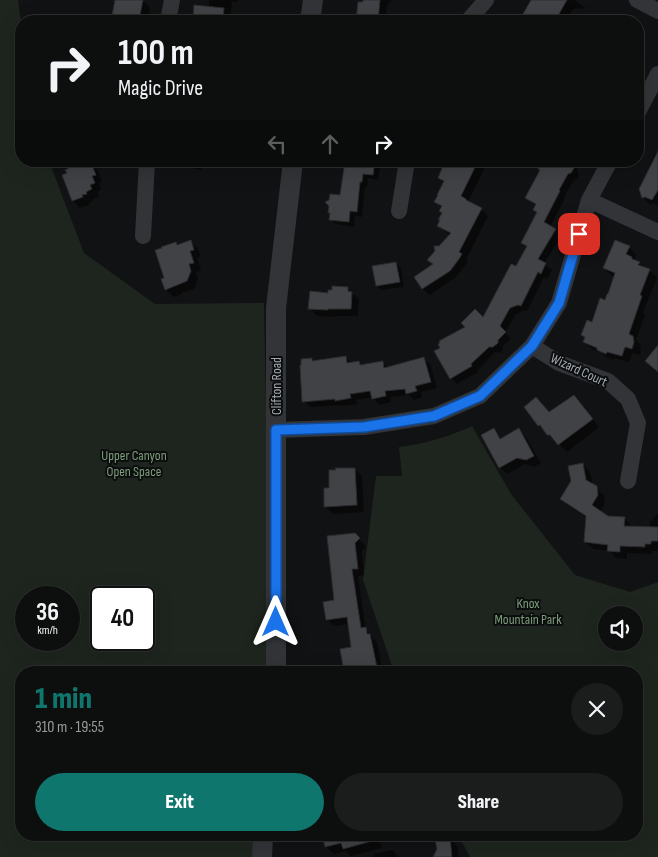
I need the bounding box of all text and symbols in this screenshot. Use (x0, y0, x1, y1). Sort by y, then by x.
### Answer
text: 100 m (118, 32, 194, 75)
icon: right (35, 35, 100, 100)
text: Magic Drive (118, 75, 203, 102)
icon: left (263, 130, 291, 158)
icon: ahead (316, 130, 344, 158)
icon: right (369, 130, 397, 158)
pin (558, 213, 600, 255)
icon: arrive (565, 220, 593, 248)
street label: Wizard Court (548, 349, 610, 391)
street label: Clifton Road (268, 357, 285, 415)
park label: Upper Canyon Open Space (101, 447, 167, 480)
speed limit sign: 40 (90, 586, 155, 651)
position arrow (249, 595, 301, 647)
park label: Knox Mountain Park (495, 595, 562, 628)
text: 36 (36, 597, 59, 628)
map controls (598, 606, 643, 651)
button: sound (598, 606, 643, 651)
text: km/h (37, 623, 58, 638)
text: 1 min (35, 681, 92, 717)
button: close (571, 683, 623, 735)
text: 310 m · 19:55 (35, 718, 104, 737)
button: Exit (35, 773, 324, 831)
button: Share (334, 773, 623, 831)

